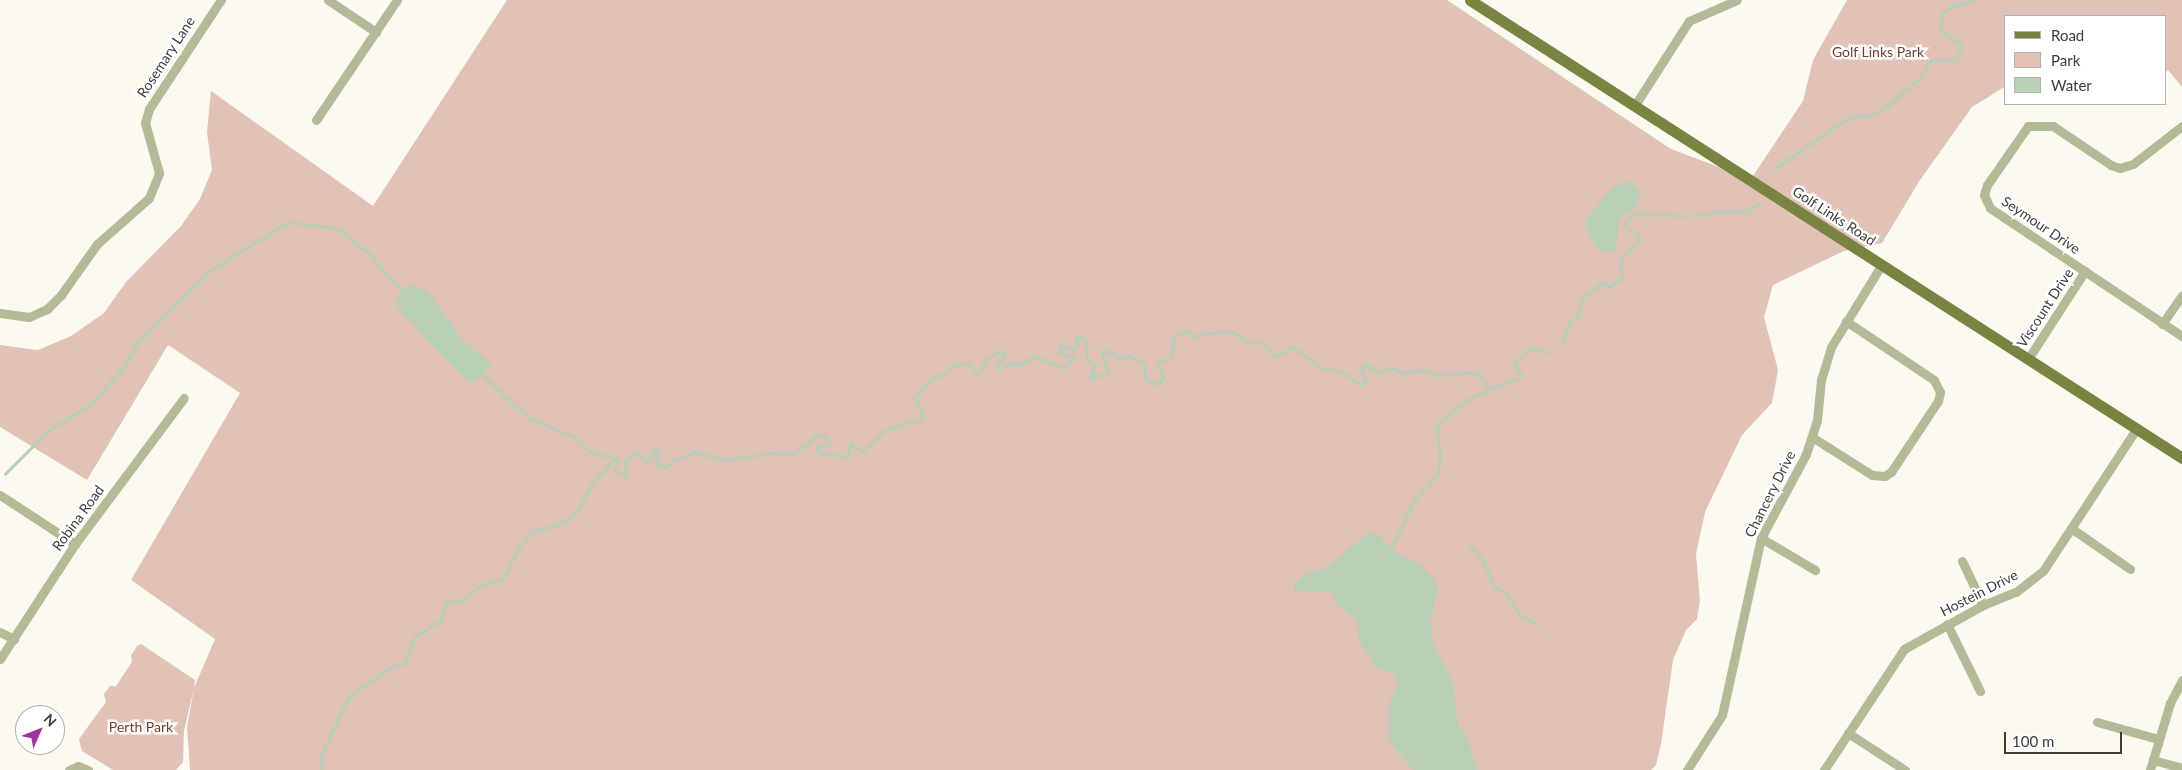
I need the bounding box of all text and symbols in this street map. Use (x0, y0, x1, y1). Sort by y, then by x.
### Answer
street label: Rosemary Lane (134, 13, 198, 101)
legend (2004, 15, 2167, 105)
text: Road (2051, 26, 2084, 44)
park label: Golf Links Park (1832, 44, 1924, 60)
text: Park (2051, 51, 2080, 69)
text: Water (2051, 76, 2092, 94)
street label: Golf Links Road (1789, 183, 1879, 249)
street label: Seymour Drive (1998, 193, 2084, 257)
street label: Viscount Drive (2013, 265, 2077, 351)
street label: Chancery Drive (1741, 448, 1799, 540)
street label: Robina Road (49, 482, 107, 554)
street label: Hostein Drive (1937, 566, 2021, 620)
north arrow (15, 705, 65, 755)
text: N (41, 710, 60, 730)
park label: Perth Park (109, 719, 173, 735)
scale bar (2007, 722, 2124, 754)
text: 100 m (2012, 732, 2054, 750)

